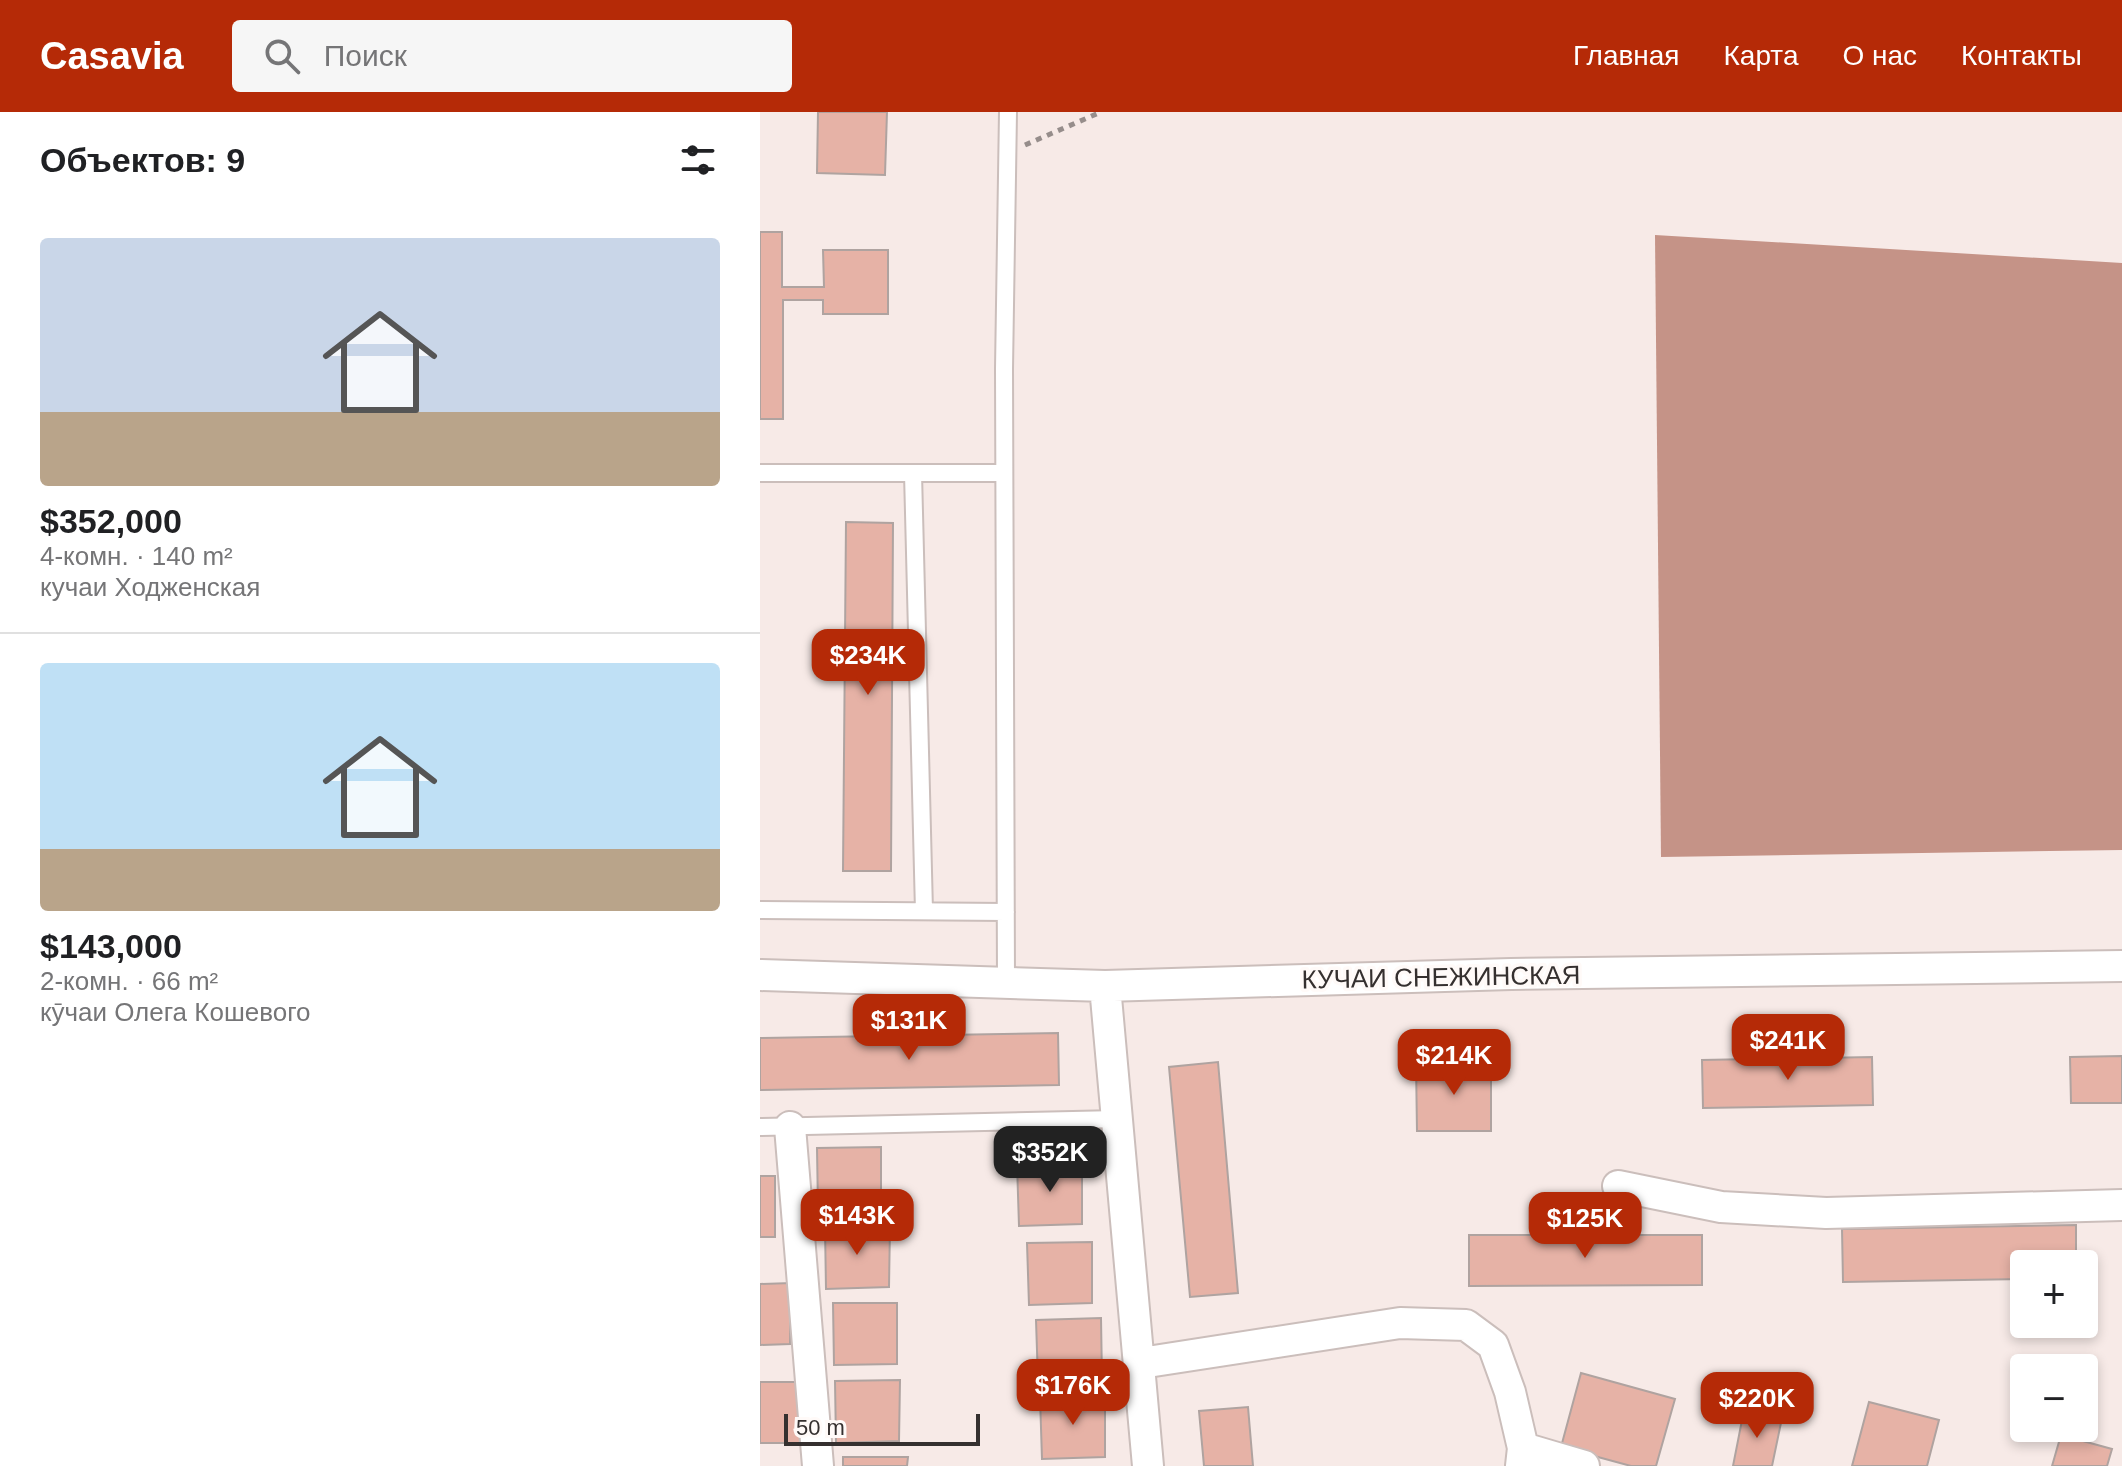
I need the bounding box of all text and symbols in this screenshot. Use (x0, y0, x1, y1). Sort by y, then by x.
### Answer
search box (232, 20, 792, 92)
icon: search (260, 34, 304, 78)
text: Casavia (40, 35, 184, 77)
text: Поиск (324, 39, 407, 72)
text: Главная (1573, 40, 1680, 71)
text: Карта (1724, 40, 1798, 71)
text: О нас (1842, 40, 1917, 71)
text: Контакты (1961, 40, 2082, 71)
icon: filters (676, 138, 720, 182)
text: Объектов: 9 (40, 141, 245, 179)
icon: home (308, 290, 452, 434)
text: $352,000 (40, 502, 182, 540)
text: 4-комн. · 140 m² (40, 541, 233, 571)
text: кучаи Ходженская (40, 572, 260, 602)
pin: $234K (812, 629, 924, 697)
text: $234K (830, 640, 906, 670)
icon: home (308, 715, 452, 859)
text: $143,000 (40, 927, 182, 965)
street label: КУЧАИ СНЕЖИНСКАЯ (1301, 960, 1581, 994)
text: 2-комн. · 66 m² (40, 966, 218, 996)
pin: $131K (853, 994, 965, 1062)
text: кӯчаи Олега Кошевого (40, 997, 311, 1027)
text: $131K (871, 1005, 947, 1035)
pin: $241K (1732, 1014, 1844, 1082)
text: $241K (1750, 1025, 1826, 1055)
pin: $214K (1398, 1029, 1510, 1097)
text: $214K (1416, 1040, 1492, 1070)
pin: $352K (994, 1126, 1106, 1194)
text: $352K (1012, 1137, 1088, 1167)
pin: $143K (801, 1189, 913, 1257)
pin: $125K (1529, 1192, 1641, 1260)
text: $143K (819, 1200, 895, 1230)
text: $125K (1547, 1203, 1623, 1233)
map controls (2010, 1250, 2098, 1442)
button: + (2010, 1250, 2098, 1338)
button: − (2010, 1354, 2098, 1442)
pin: $176K (1017, 1359, 1129, 1427)
text: $176K (1035, 1370, 1111, 1400)
pin: $220K (1701, 1372, 1813, 1440)
text: $220K (1719, 1383, 1795, 1413)
scale bar (784, 1410, 980, 1446)
text: 50 m (796, 1415, 845, 1440)

